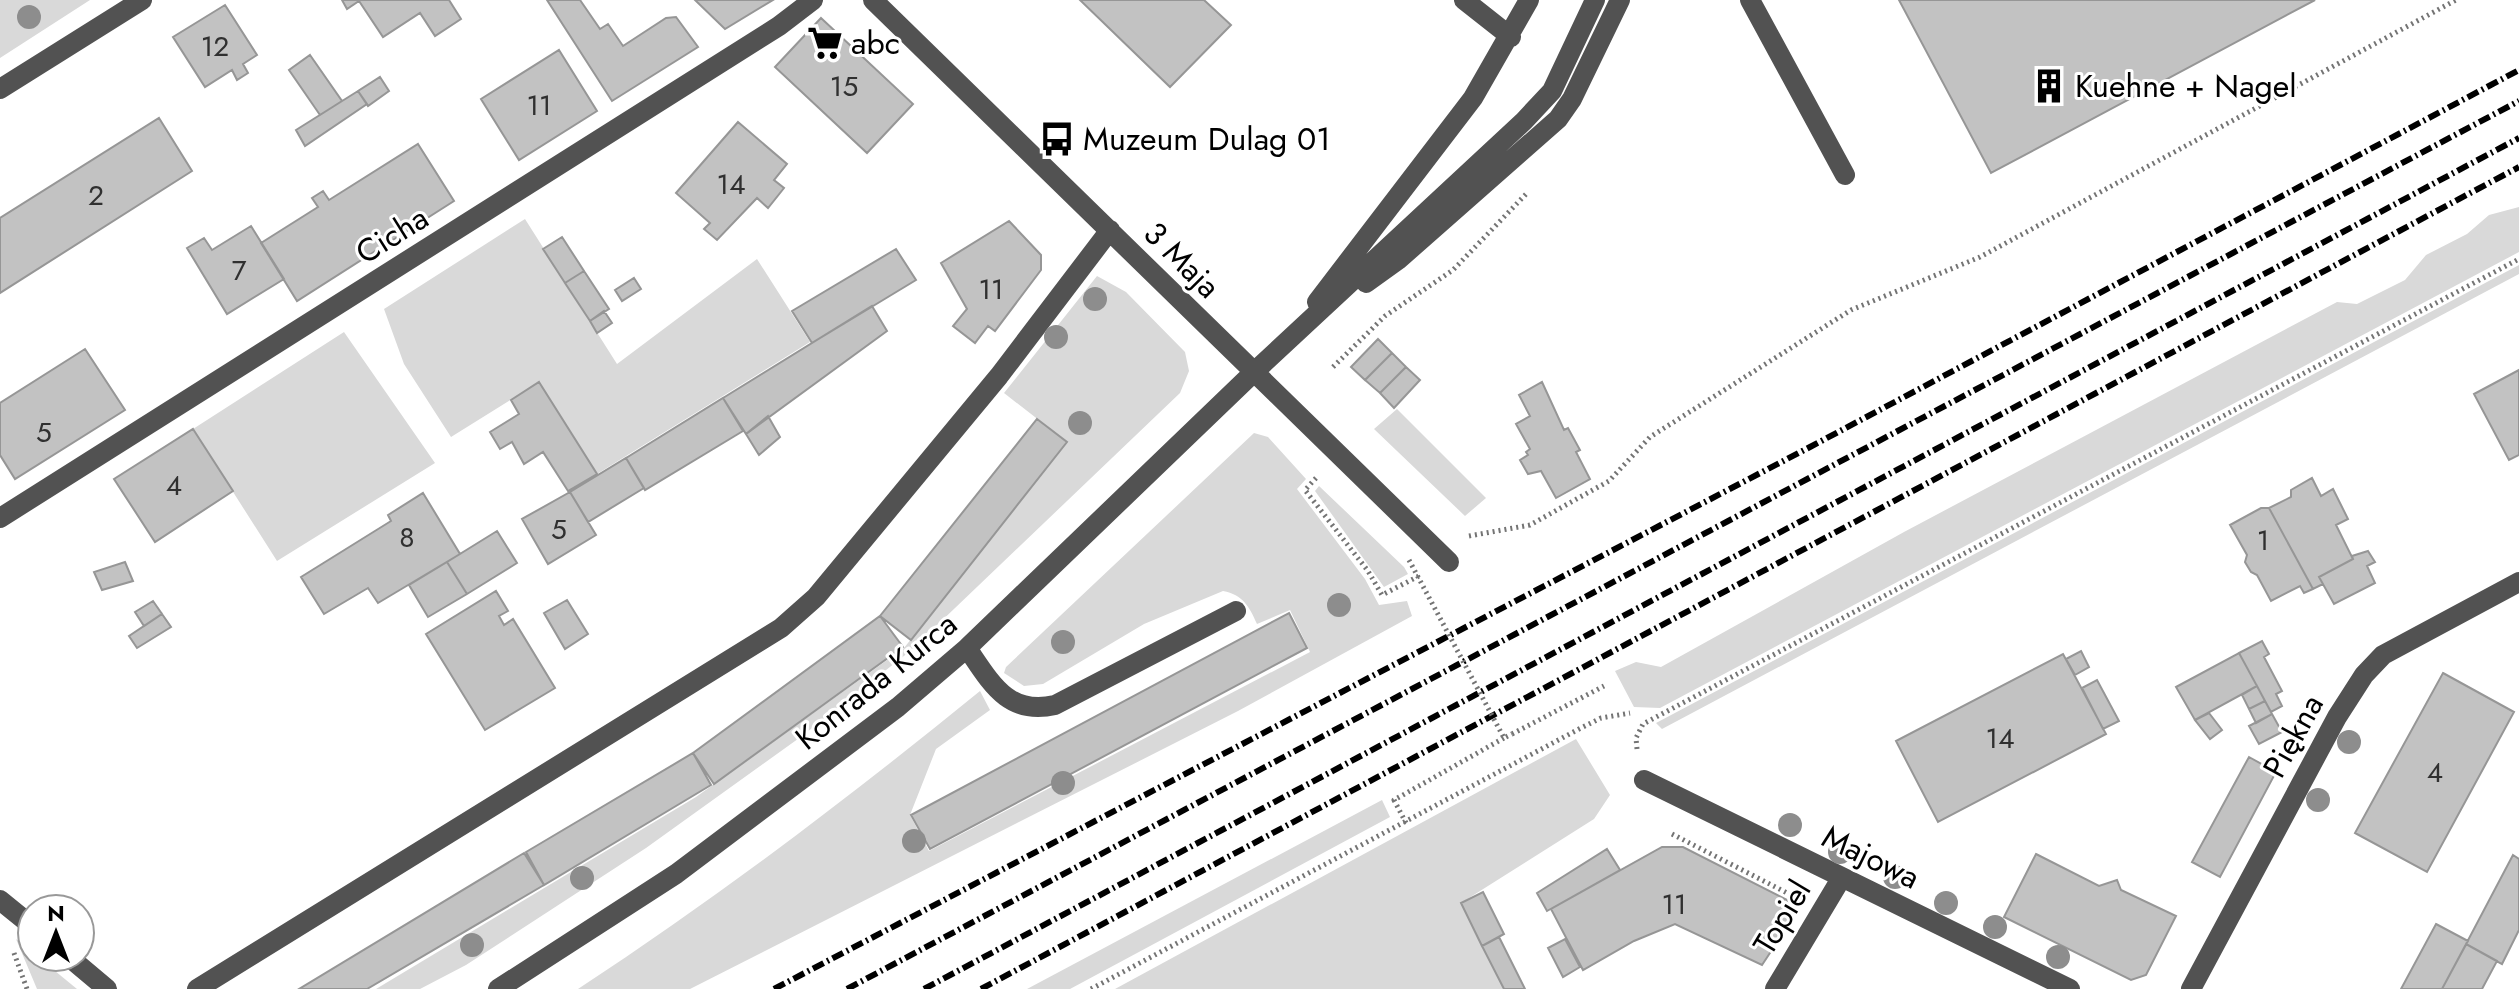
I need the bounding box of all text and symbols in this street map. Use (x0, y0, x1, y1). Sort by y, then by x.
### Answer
place label: abc (851, 20, 900, 66)
supermarket icon: abc (806, 24, 844, 62)
house number: 12 (201, 26, 229, 67)
place label: Kuehne + Nagel (2075, 63, 2297, 109)
house number: 15 (830, 66, 858, 107)
building icon: Kuehne + Nagel (2030, 67, 2068, 105)
house number: 11 (526, 85, 552, 126)
place label: Muzeum Dulag 01 (1083, 116, 1331, 162)
bus stop icon: Muzeum Dulag 01 (1038, 120, 1076, 158)
house number: 14 (717, 164, 745, 205)
house number: 2 (88, 175, 104, 216)
street label: Cicha (347, 195, 437, 275)
street label: 3 Maja (1133, 211, 1231, 309)
house number: 7 (232, 250, 247, 291)
house number: 11 (978, 269, 1004, 310)
house number: 5 (36, 412, 52, 453)
house number: 4 (166, 465, 182, 506)
house number: 5 (551, 509, 567, 550)
house number: 8 (399, 517, 415, 558)
house number: 1 (2257, 520, 2269, 561)
street label: Konrada Kurca (785, 601, 967, 761)
street label: Piękna (2251, 686, 2335, 786)
house number: 14 (1986, 718, 2014, 759)
house number: 4 (2427, 752, 2443, 793)
street label: Majowa (1814, 814, 1928, 900)
street label: Topiel (1742, 871, 1822, 963)
house number: 11 (1661, 884, 1687, 925)
north arrow (16, 893, 96, 973)
text: N (47, 897, 65, 929)

